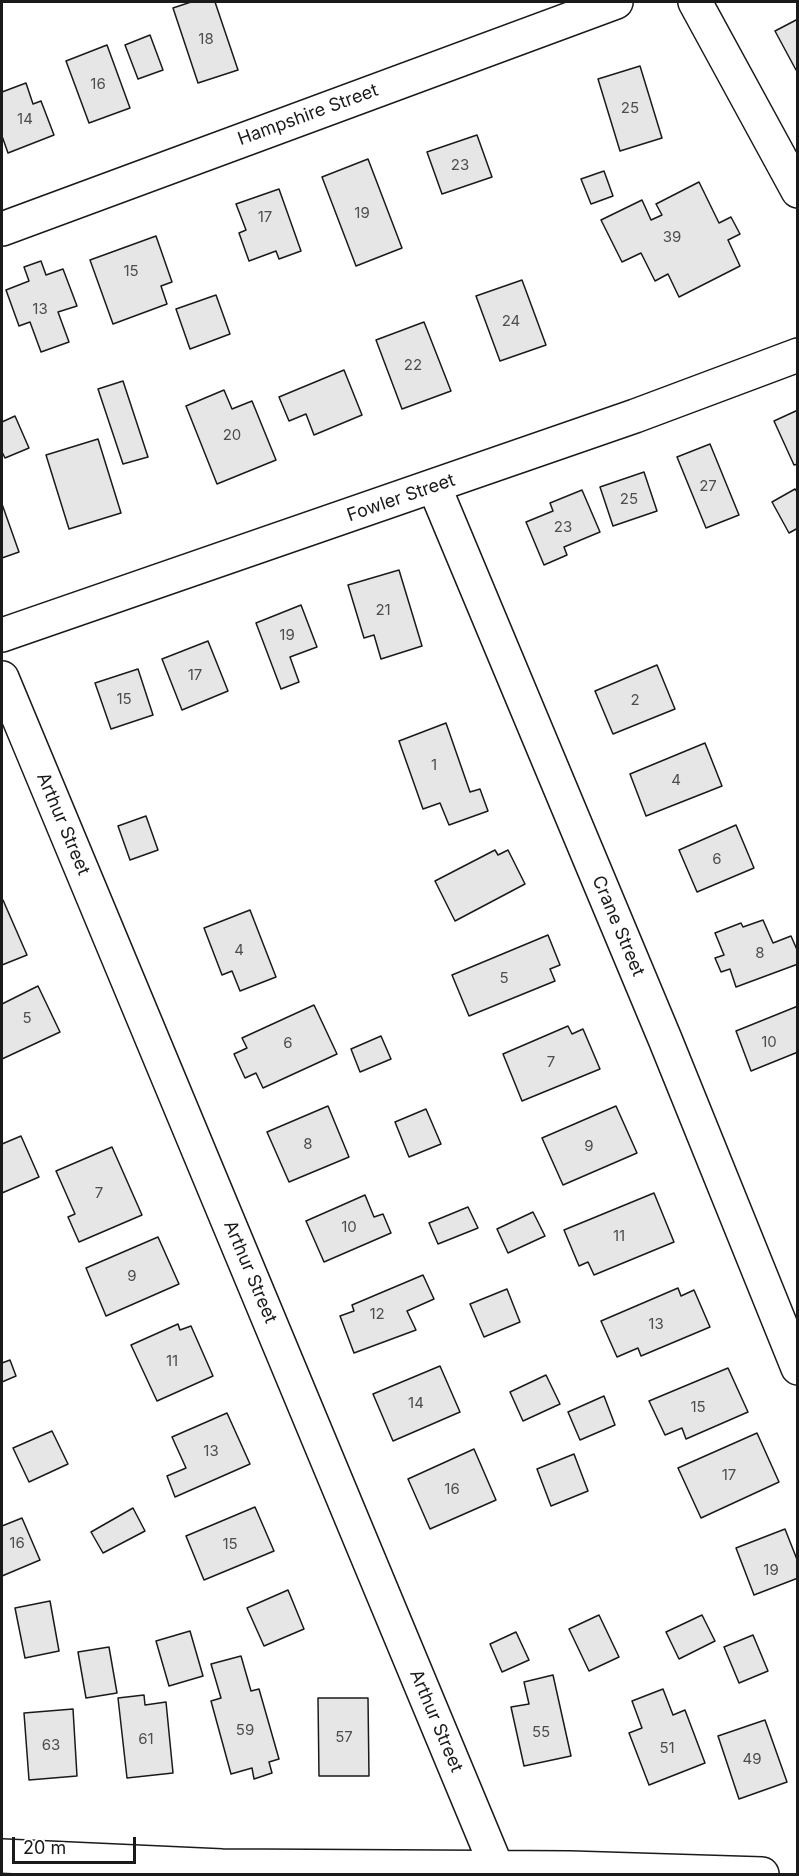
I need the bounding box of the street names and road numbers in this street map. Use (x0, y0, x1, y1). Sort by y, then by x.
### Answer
street label: Hampshire Street (235, 80, 381, 150)
street label: Fowler Street (344, 469, 458, 527)
street label: Arthur Street (32, 769, 94, 879)
street label: Crane Street (587, 873, 649, 979)
street label: Arthur Street (219, 1217, 281, 1327)
street label: Arthur Street (405, 1666, 467, 1776)

